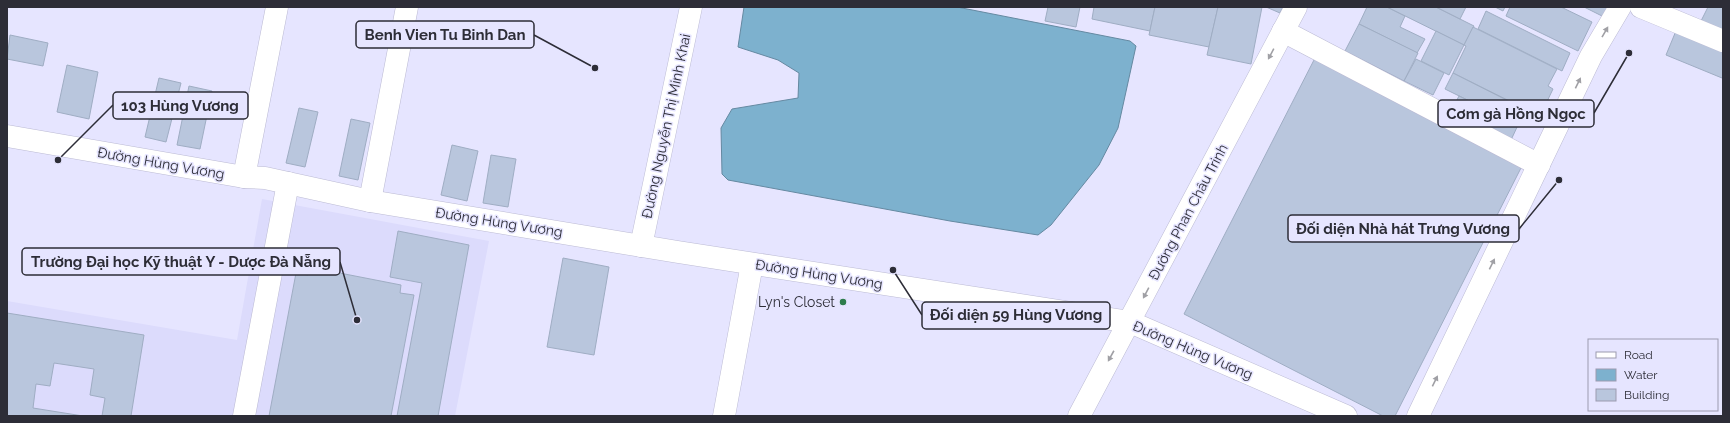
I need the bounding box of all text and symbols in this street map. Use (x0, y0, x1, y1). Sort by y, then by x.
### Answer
callout: Benh Vien Tu Binh Dan (356, 21, 534, 48)
text: Benh Vien Tu Binh Dan (365, 26, 525, 44)
one-way arrow (1602, 26, 1609, 38)
street label: Đường Nguyễn Thị Minh Khai (639, 32, 693, 220)
one-way arrow (1268, 48, 1275, 60)
one-way arrow (1575, 78, 1581, 89)
callout: 103 Hùng Vương (113, 92, 248, 119)
text: 103 Hùng Vương (121, 97, 239, 115)
callout: Cơm gà Hồng Ngọc (1438, 100, 1594, 127)
text: Cơm gà Hồng Ngọc (1446, 105, 1586, 123)
street label: Đường Phan Châu Trinh (1145, 141, 1231, 283)
street label: Đường Hùng Vương (96, 144, 226, 182)
street label: Đường Hùng Vương (434, 204, 564, 240)
callout: Đối diện Nhà hát Trưng Vương (1288, 215, 1519, 242)
text: Đối diện Nhà hát Trưng Vương (1296, 220, 1510, 238)
callout: Trường Đại học Kỹ thuật Y - Dược Đà Nẵng (22, 248, 340, 275)
text: Trường Đại học Kỹ thuật Y - Dược Đà Nẵng (31, 253, 331, 271)
street label: Đường Hùng Vương (754, 256, 884, 292)
one-way arrow (1489, 258, 1495, 269)
one-way arrow (1142, 287, 1149, 299)
place label: Lyn's Closet (758, 294, 835, 310)
marker: Lyn's Closet (838, 297, 848, 307)
callout: Đối diện 59 Hùng Vương (922, 302, 1110, 329)
text: Đối diện 59 Hùng Vương (930, 306, 1102, 324)
street label: Đường Hùng Vương (1131, 318, 1255, 382)
legend (1588, 339, 1718, 411)
text: Road (1624, 348, 1653, 362)
one-way arrow (1108, 350, 1115, 362)
text: Water (1624, 368, 1658, 382)
one-way arrow (1432, 375, 1438, 387)
text: Building (1624, 388, 1670, 402)

